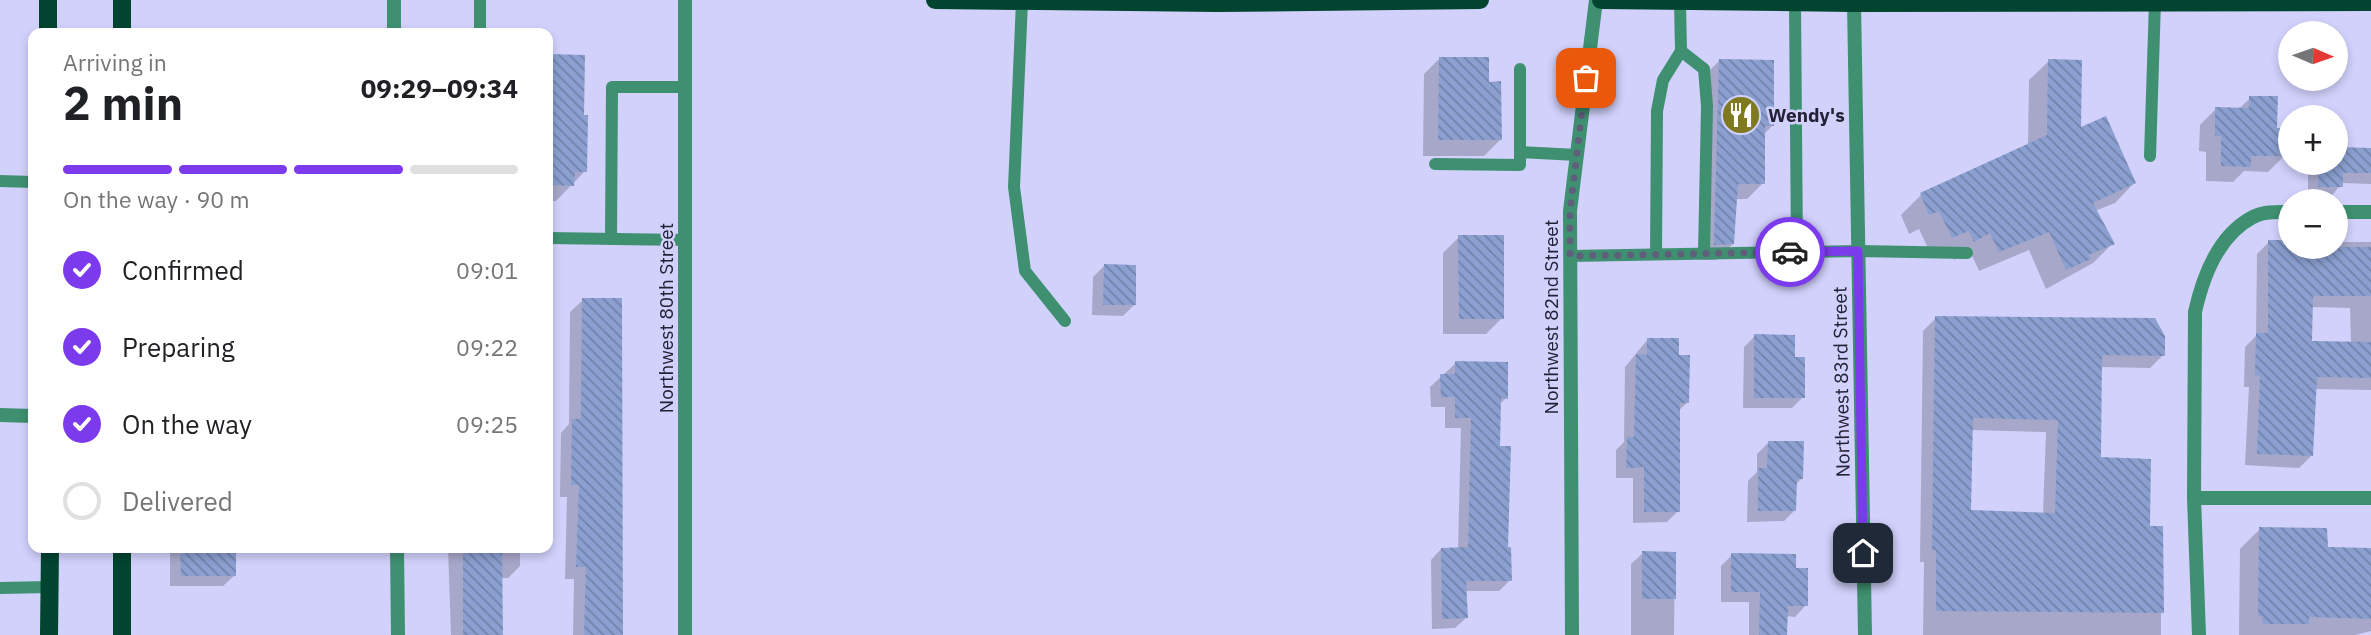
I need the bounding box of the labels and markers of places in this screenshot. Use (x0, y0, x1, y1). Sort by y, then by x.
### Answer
pin (1556, 48, 1616, 108)
restaurant icon: Wendy's (1720, 94, 1762, 136)
place label: Wendy's (1768, 103, 1845, 127)
pin (1833, 523, 1893, 583)

